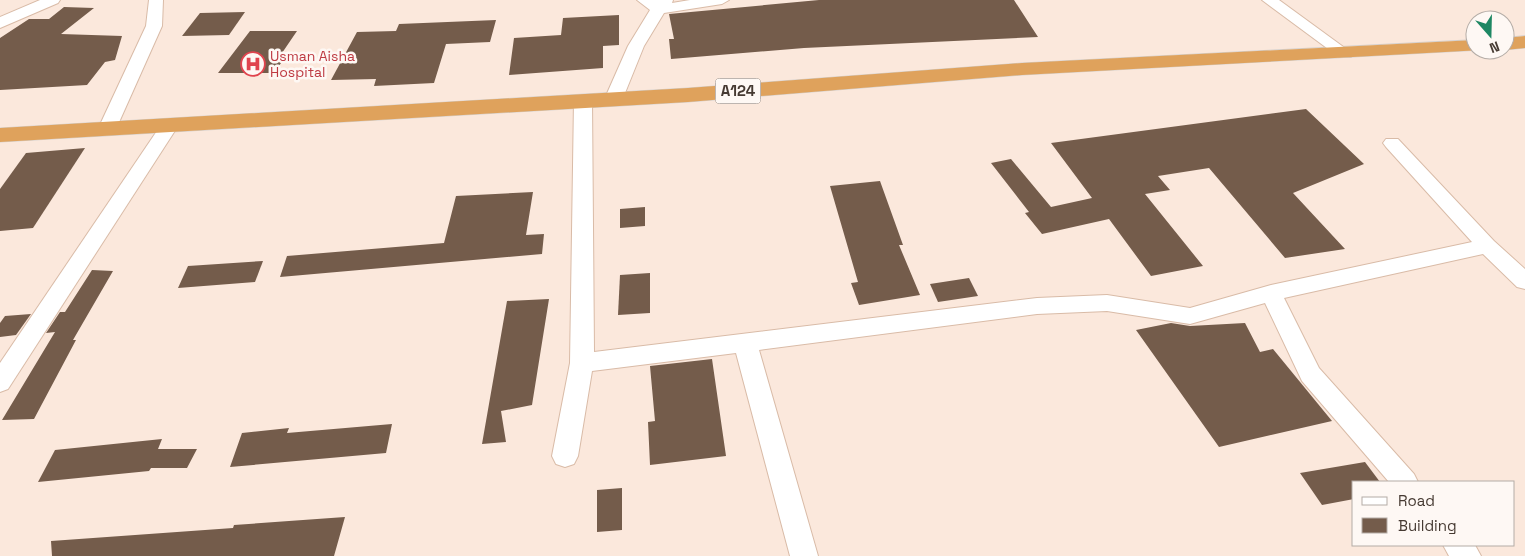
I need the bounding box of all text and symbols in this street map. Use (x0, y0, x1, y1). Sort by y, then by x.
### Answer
north arrow (1465, 10, 1515, 60)
text: N (1487, 37, 1502, 57)
place label: Usman Aisha Hospital (270, 47, 355, 81)
hospital icon: Usman Aisha Hospital (240, 51, 266, 77)
road number: A124 (716, 78, 760, 104)
legend (1352, 481, 1515, 546)
text: Road (1398, 491, 1435, 510)
text: Building (1398, 516, 1457, 535)

